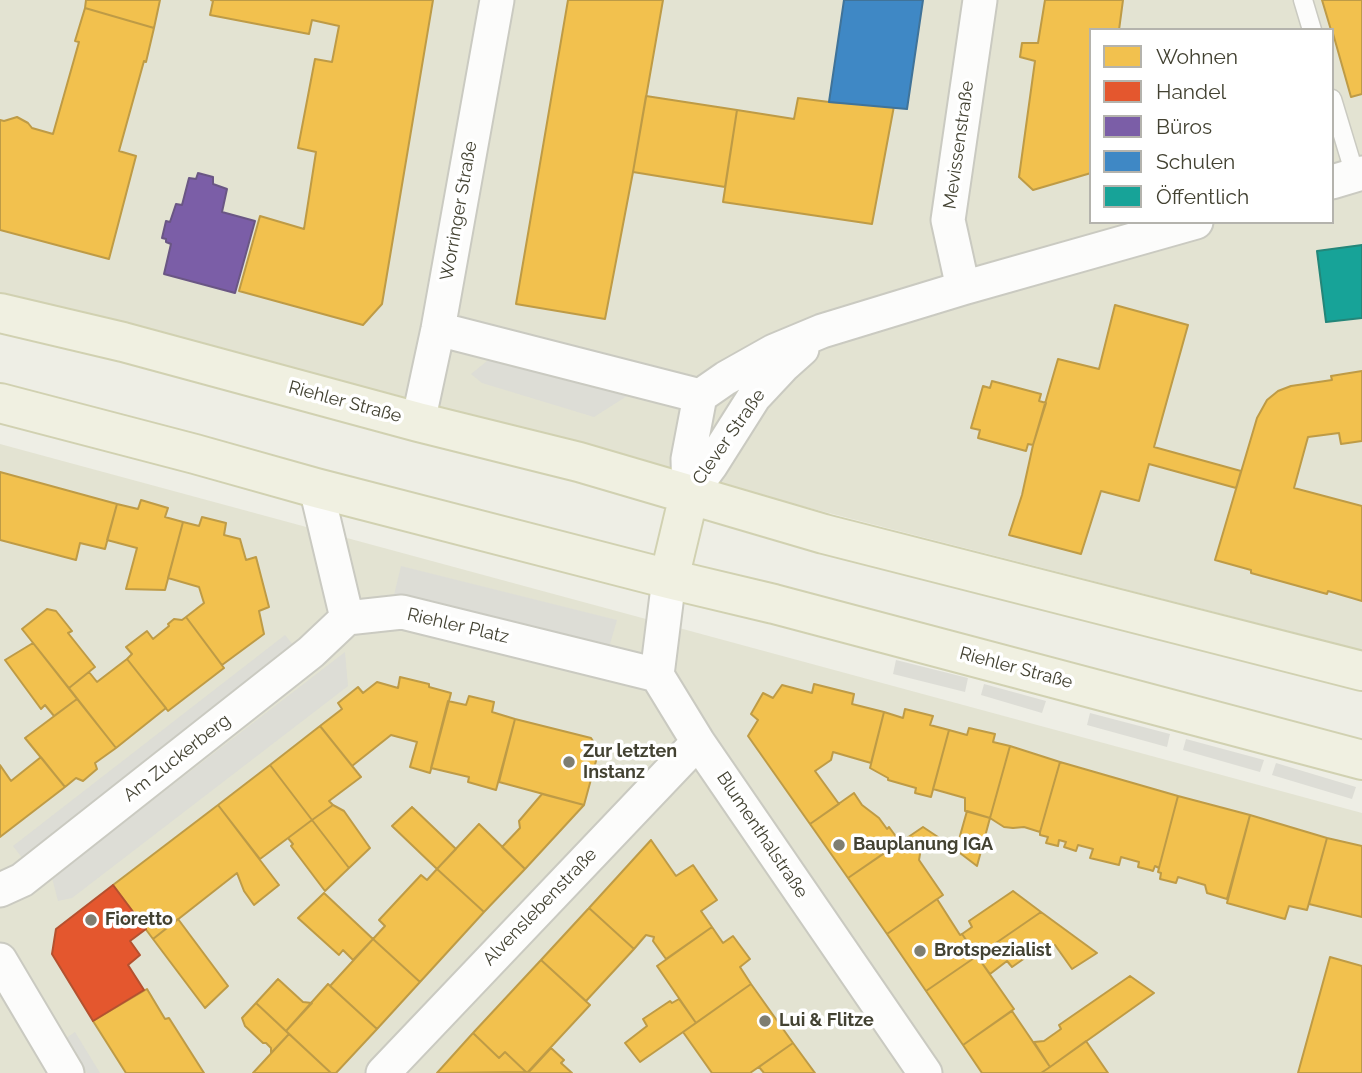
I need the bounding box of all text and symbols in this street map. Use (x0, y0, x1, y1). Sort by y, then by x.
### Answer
legend (1089, 28, 1334, 224)
text: Wohnen (1156, 44, 1238, 69)
text: Handel (1156, 79, 1226, 104)
street label: Mevissenstraße (939, 80, 979, 210)
text: Büros (1156, 114, 1212, 139)
street label: Worringer Straße (436, 140, 482, 282)
text: Schulen (1156, 149, 1235, 174)
text: Öffentlich (1156, 184, 1249, 209)
street label: Riehler Straße (286, 377, 404, 427)
street label: Clever Straße (688, 385, 770, 489)
street label: Riehler Platz (405, 604, 511, 648)
street label: Riehler Straße (957, 643, 1075, 693)
street label: Am Zuckerberg (119, 710, 235, 806)
place label: Zur letzten Instanz (583, 741, 677, 784)
marker: Zur letzten Instanz (561, 754, 577, 770)
street label: Blumenthalstraße (712, 768, 812, 902)
place label: Bauplanung IGA (853, 834, 993, 856)
marker: Bauplanung IGA (831, 837, 847, 853)
street label: Alvenslebenstraße (478, 844, 602, 970)
place label: Fioretto (105, 909, 173, 931)
marker: Fioretto (83, 912, 99, 928)
place label: Brotspezialist (934, 940, 1052, 962)
marker: Brotspezialist (912, 943, 928, 959)
place label: Lui & Flitze (779, 1010, 874, 1032)
marker: Lui & Flitze (757, 1013, 773, 1029)

